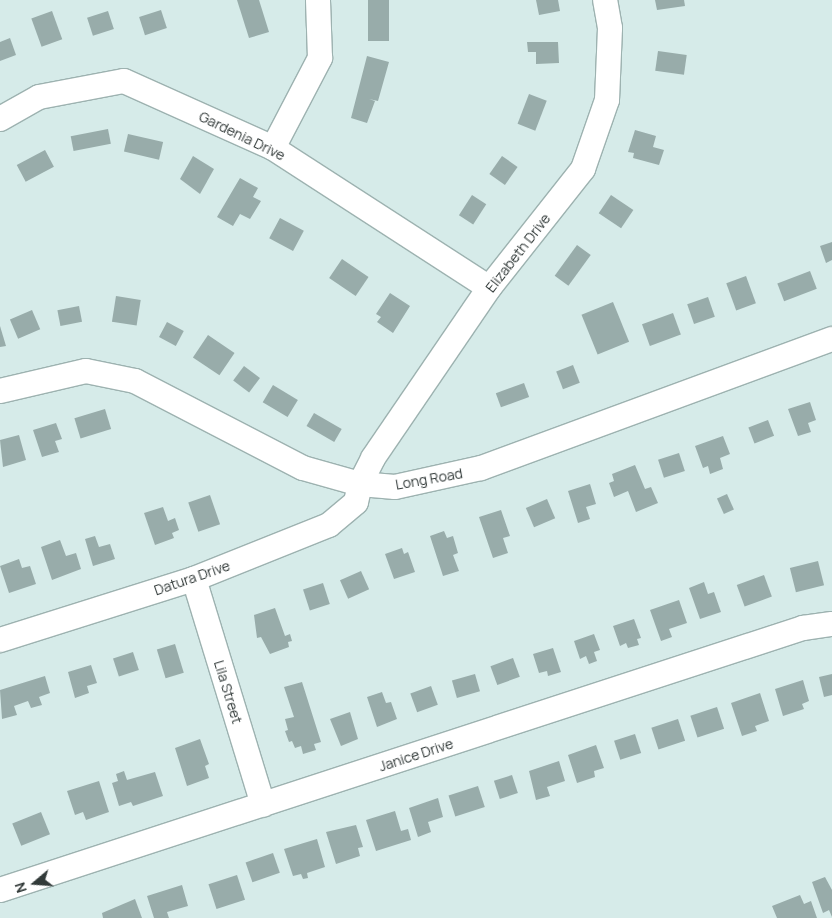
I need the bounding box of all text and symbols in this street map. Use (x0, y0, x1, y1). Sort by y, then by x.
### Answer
street label: Gardenia Drive (196, 108, 288, 164)
street label: Elizabeth Drive (482, 210, 554, 296)
street label: Long Road (394, 465, 464, 493)
street label: Datura Drive (152, 557, 232, 599)
street label: Lila Street (210, 658, 246, 726)
street label: Janice Drive (377, 735, 455, 775)
north arrow (10, 858, 60, 908)
text: N (10, 880, 31, 896)

